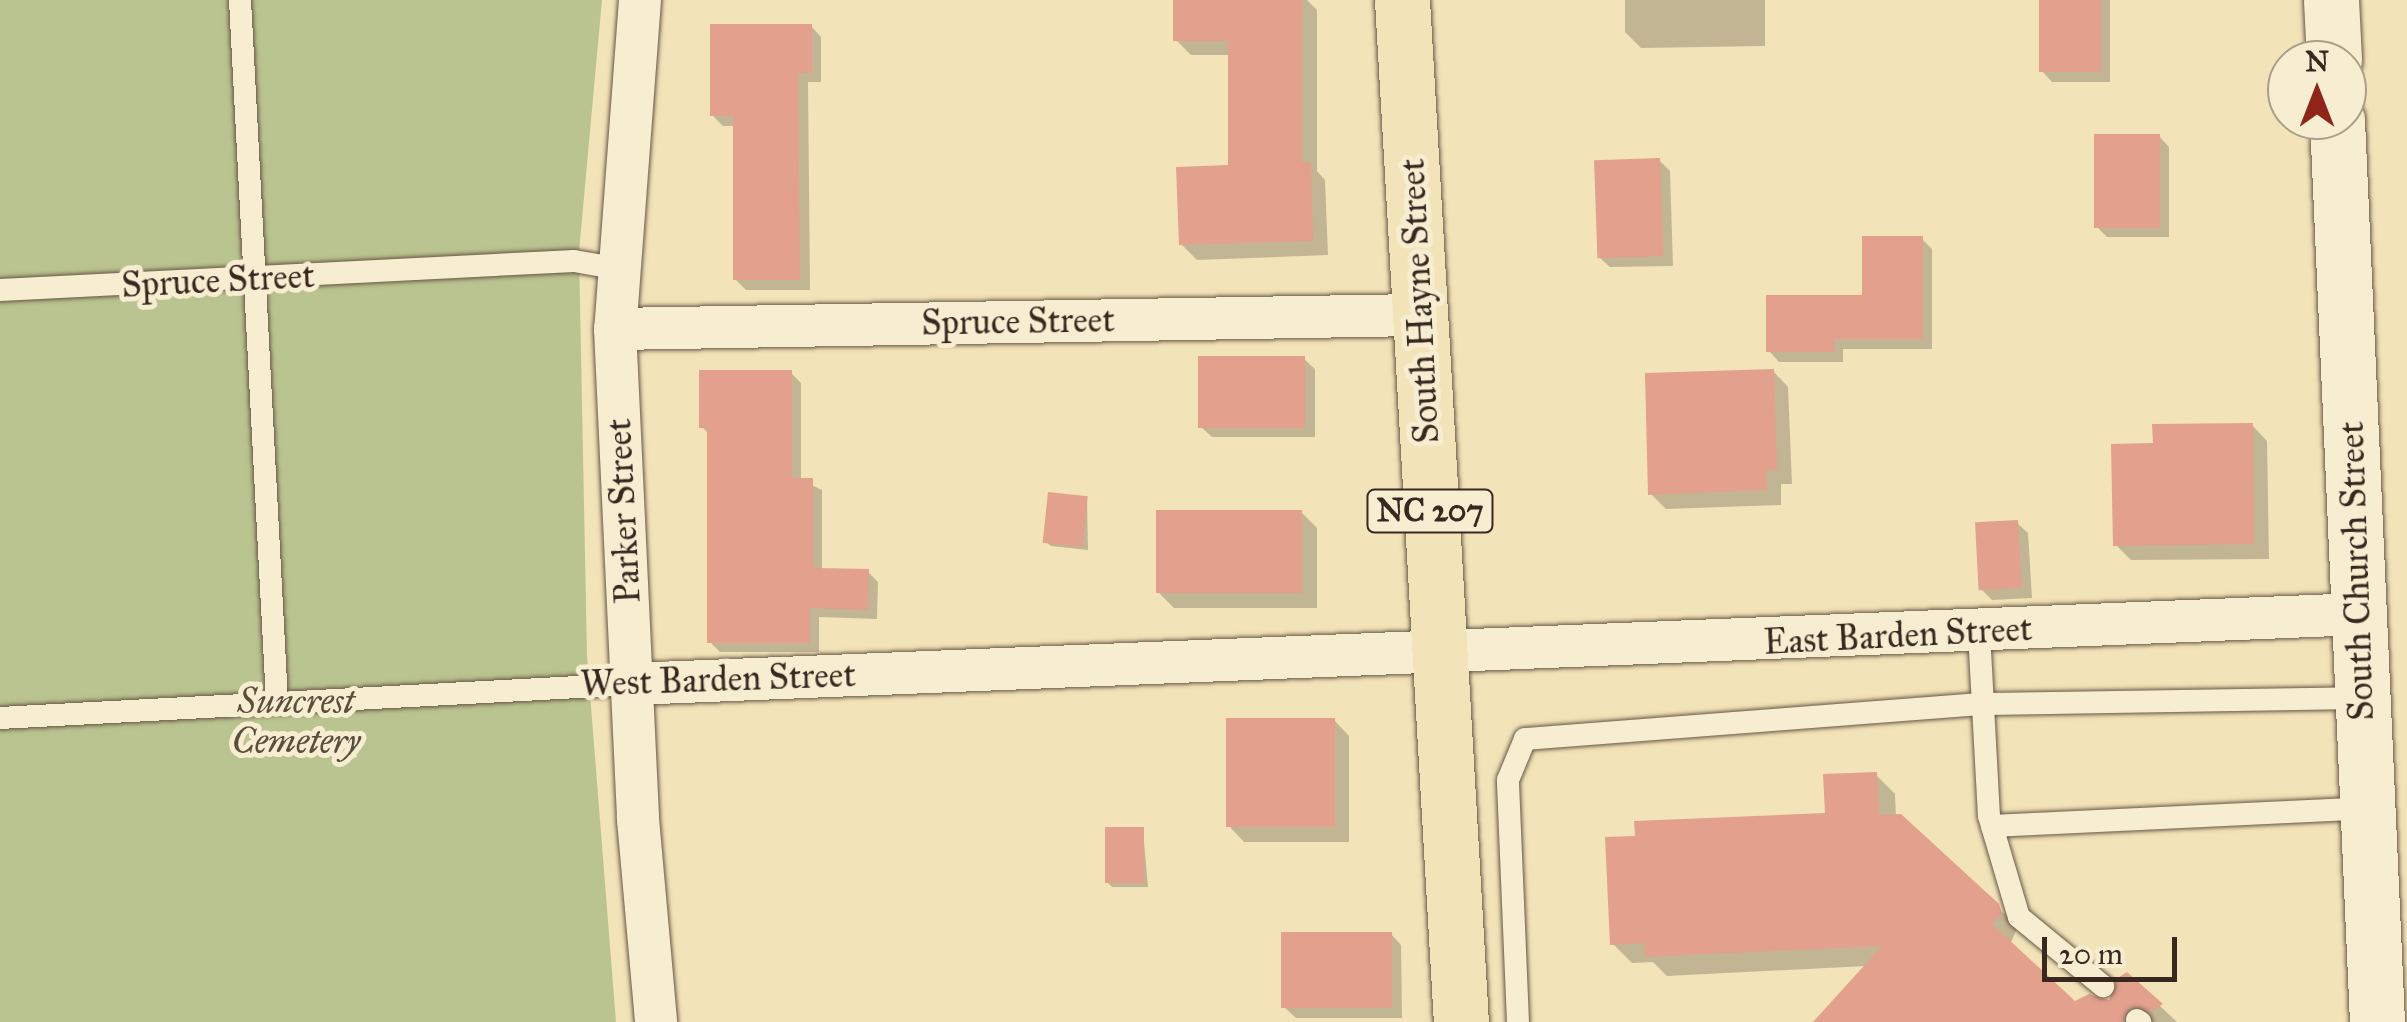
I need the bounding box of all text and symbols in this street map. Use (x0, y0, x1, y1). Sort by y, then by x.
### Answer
north arrow (2267, 40, 2367, 140)
text: N (2305, 44, 2329, 79)
street label: South Hayne Street (1392, 158, 1448, 444)
street label: Spruce Street (120, 255, 316, 307)
street label: Spruce Street (921, 299, 1115, 345)
street label: Parker Street (598, 417, 650, 605)
street label: South Church Street (2331, 421, 2383, 721)
road number: NC 207 (1365, 484, 1495, 538)
street label: East Barden Street (1763, 608, 2033, 664)
street label: West Barden Street (580, 654, 856, 706)
park label: Suncrest Cemetery (232, 681, 360, 763)
scale bar (2047, 917, 2182, 979)
text: 20 m (2059, 936, 2123, 972)

